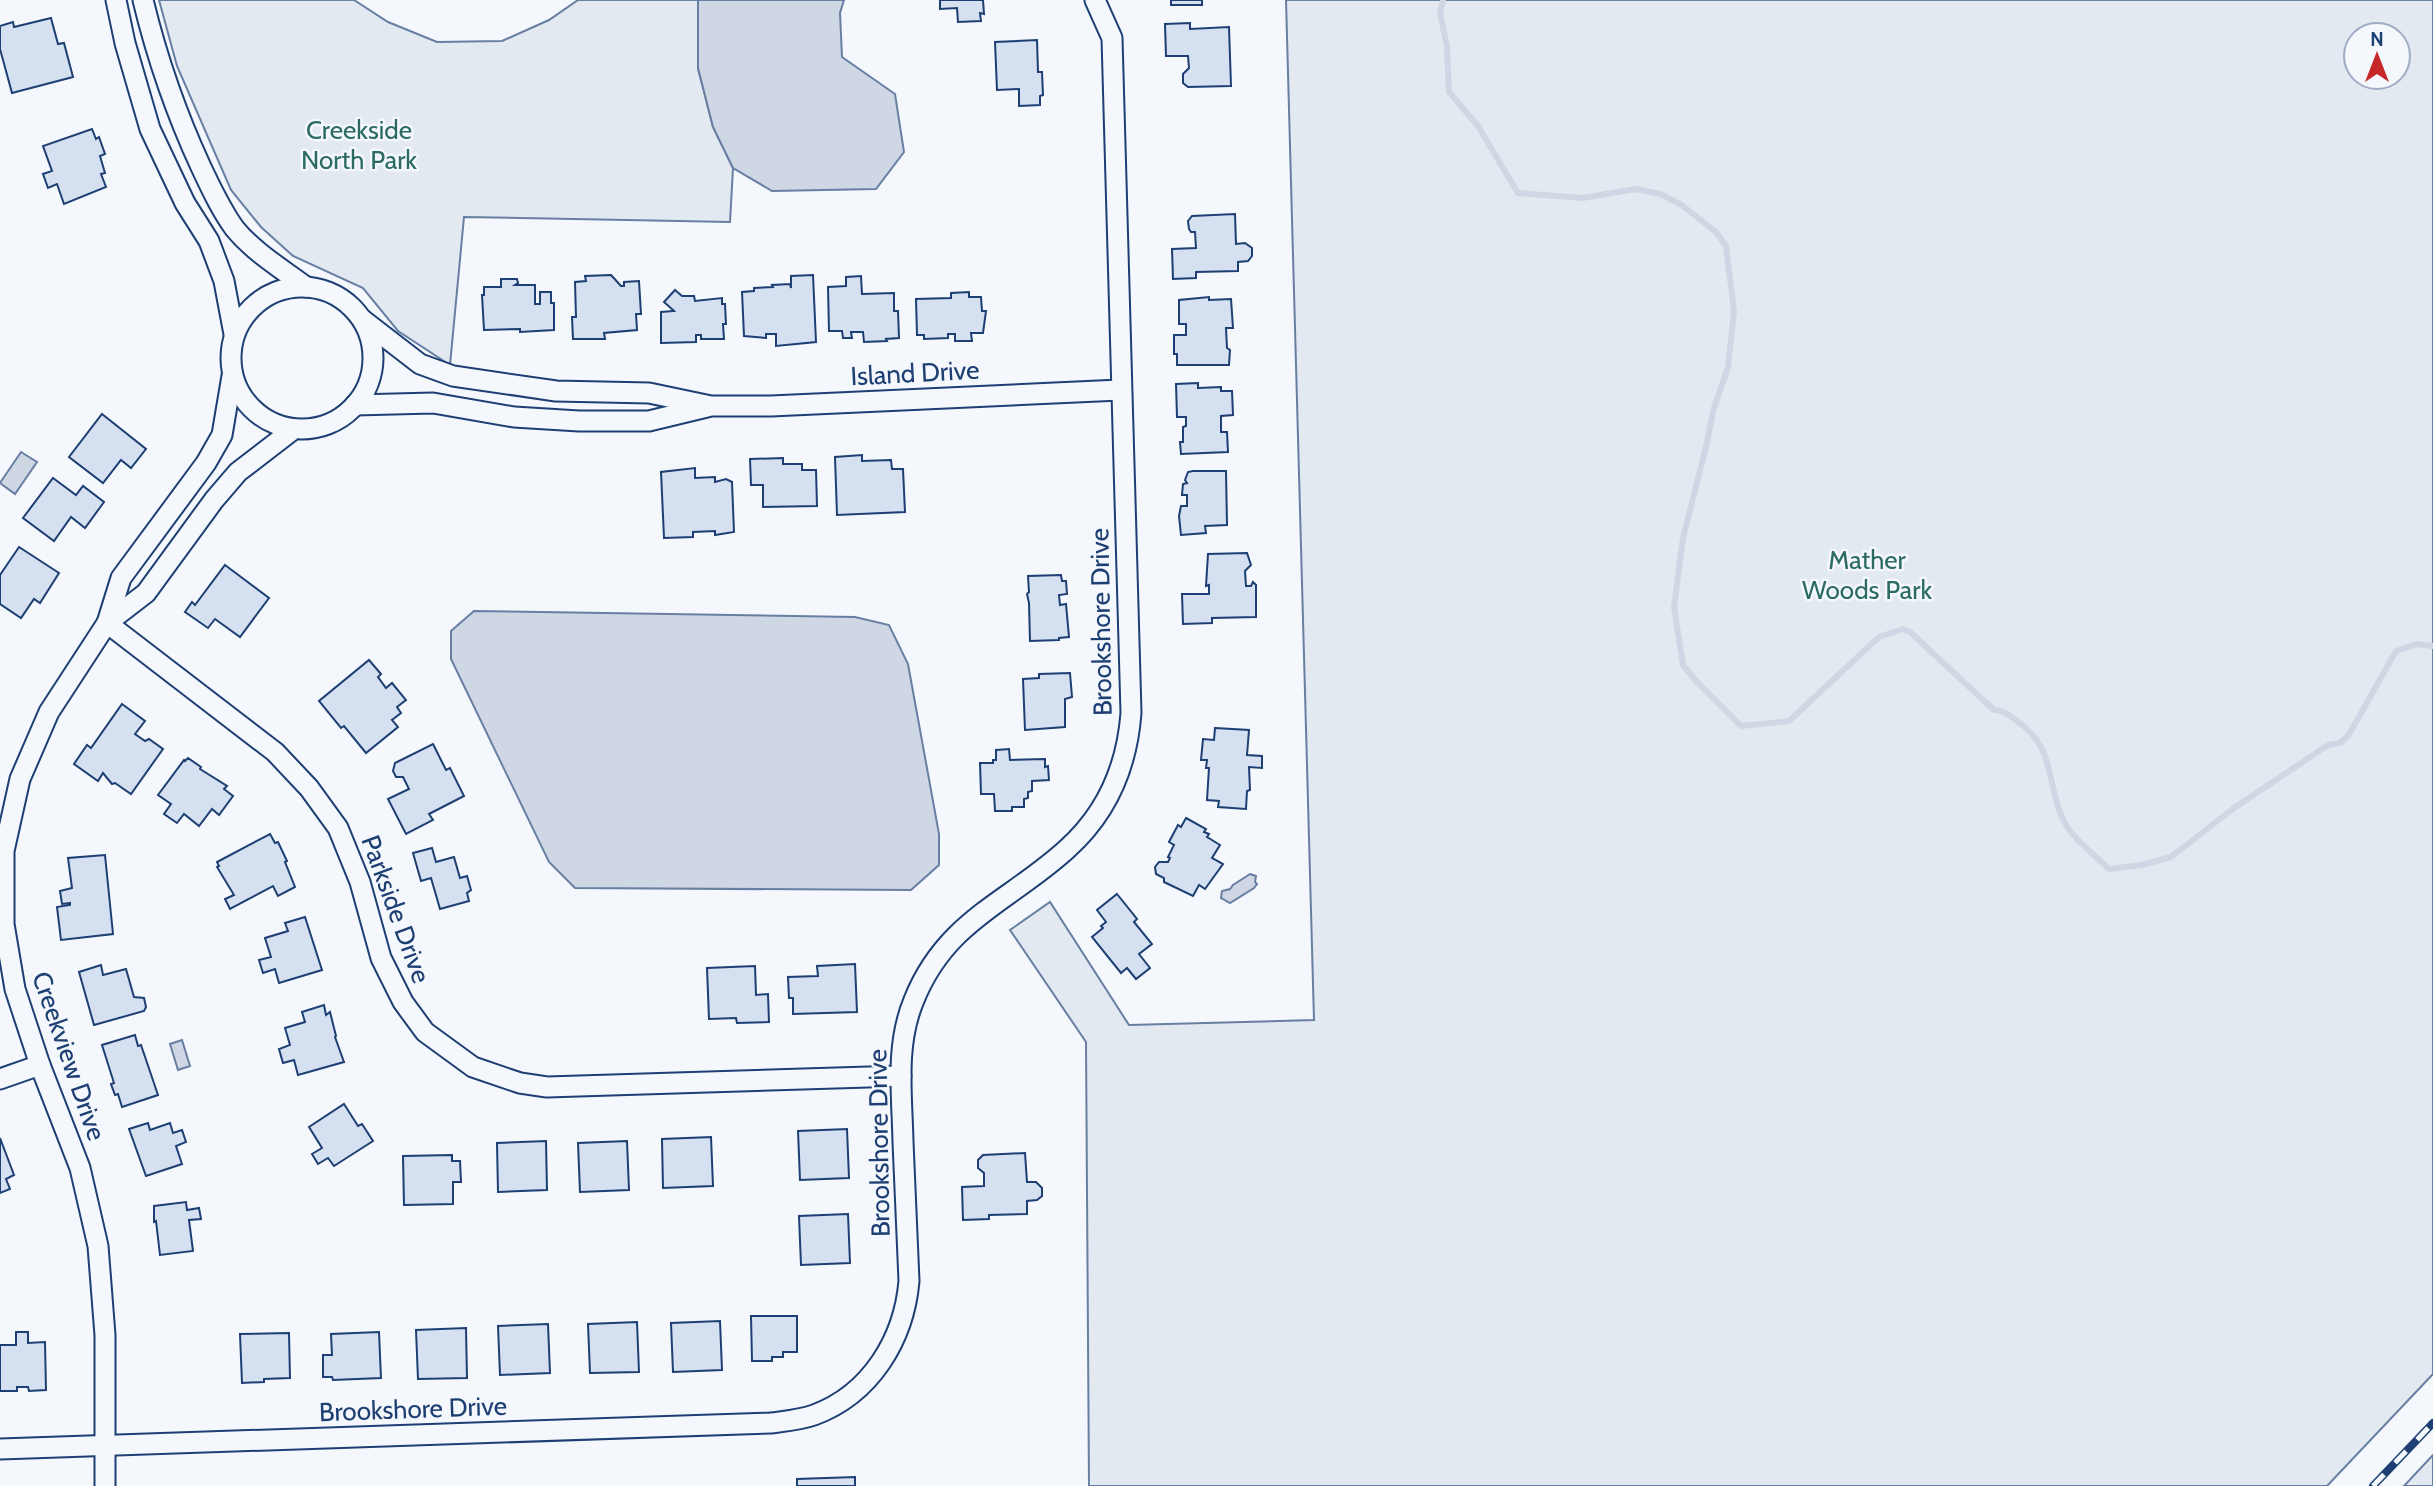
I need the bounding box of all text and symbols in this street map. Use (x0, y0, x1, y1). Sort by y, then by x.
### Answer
north arrow (2342, 21, 2412, 91)
text: N (2370, 28, 2384, 51)
park label: Creekside North Park (301, 114, 417, 176)
street label: Island Drive (850, 354, 980, 392)
street label: Brookshore Drive (1083, 528, 1119, 716)
park label: Mather Woods Park (1802, 544, 1932, 606)
street label: Parkside Drive (354, 831, 438, 987)
street label: Creekview Drive (25, 967, 113, 1145)
street label: Brookshore Drive (861, 1049, 897, 1237)
street label: Brookshore Drive (318, 1390, 508, 1428)

